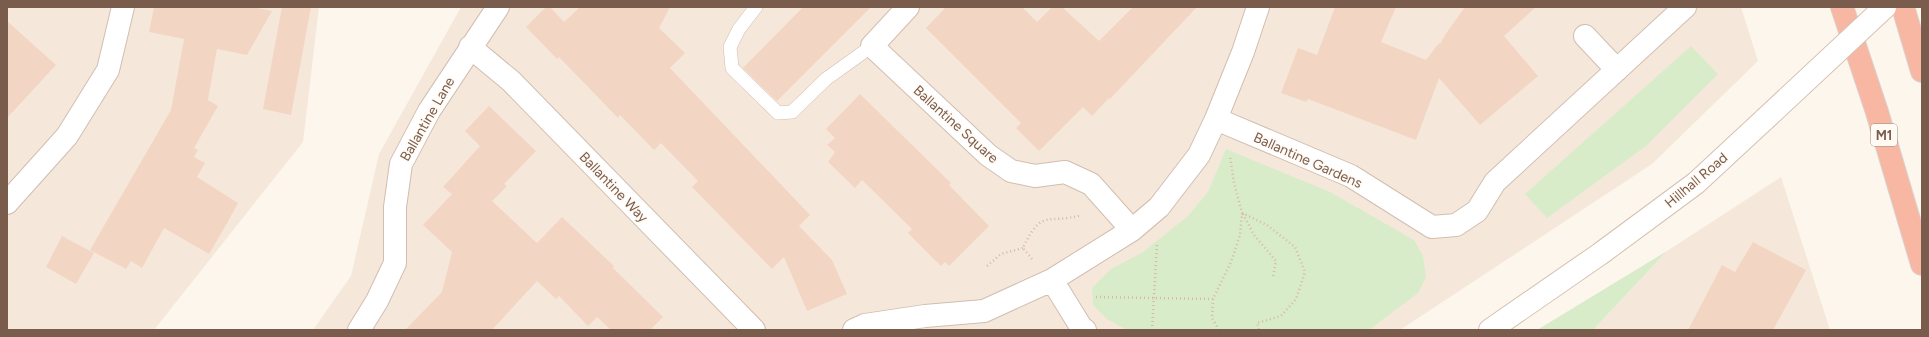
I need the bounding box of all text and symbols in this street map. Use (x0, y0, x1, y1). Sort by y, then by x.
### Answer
street label: Ballantine Lane (397, 74, 459, 164)
street label: Ballantine Square (910, 82, 1002, 167)
road number: M1 (1871, 124, 1897, 146)
street label: Ballantine Gardens (1251, 129, 1365, 192)
street label: Ballantine Way (576, 149, 652, 227)
street label: Hillhall Road (1661, 149, 1731, 212)

